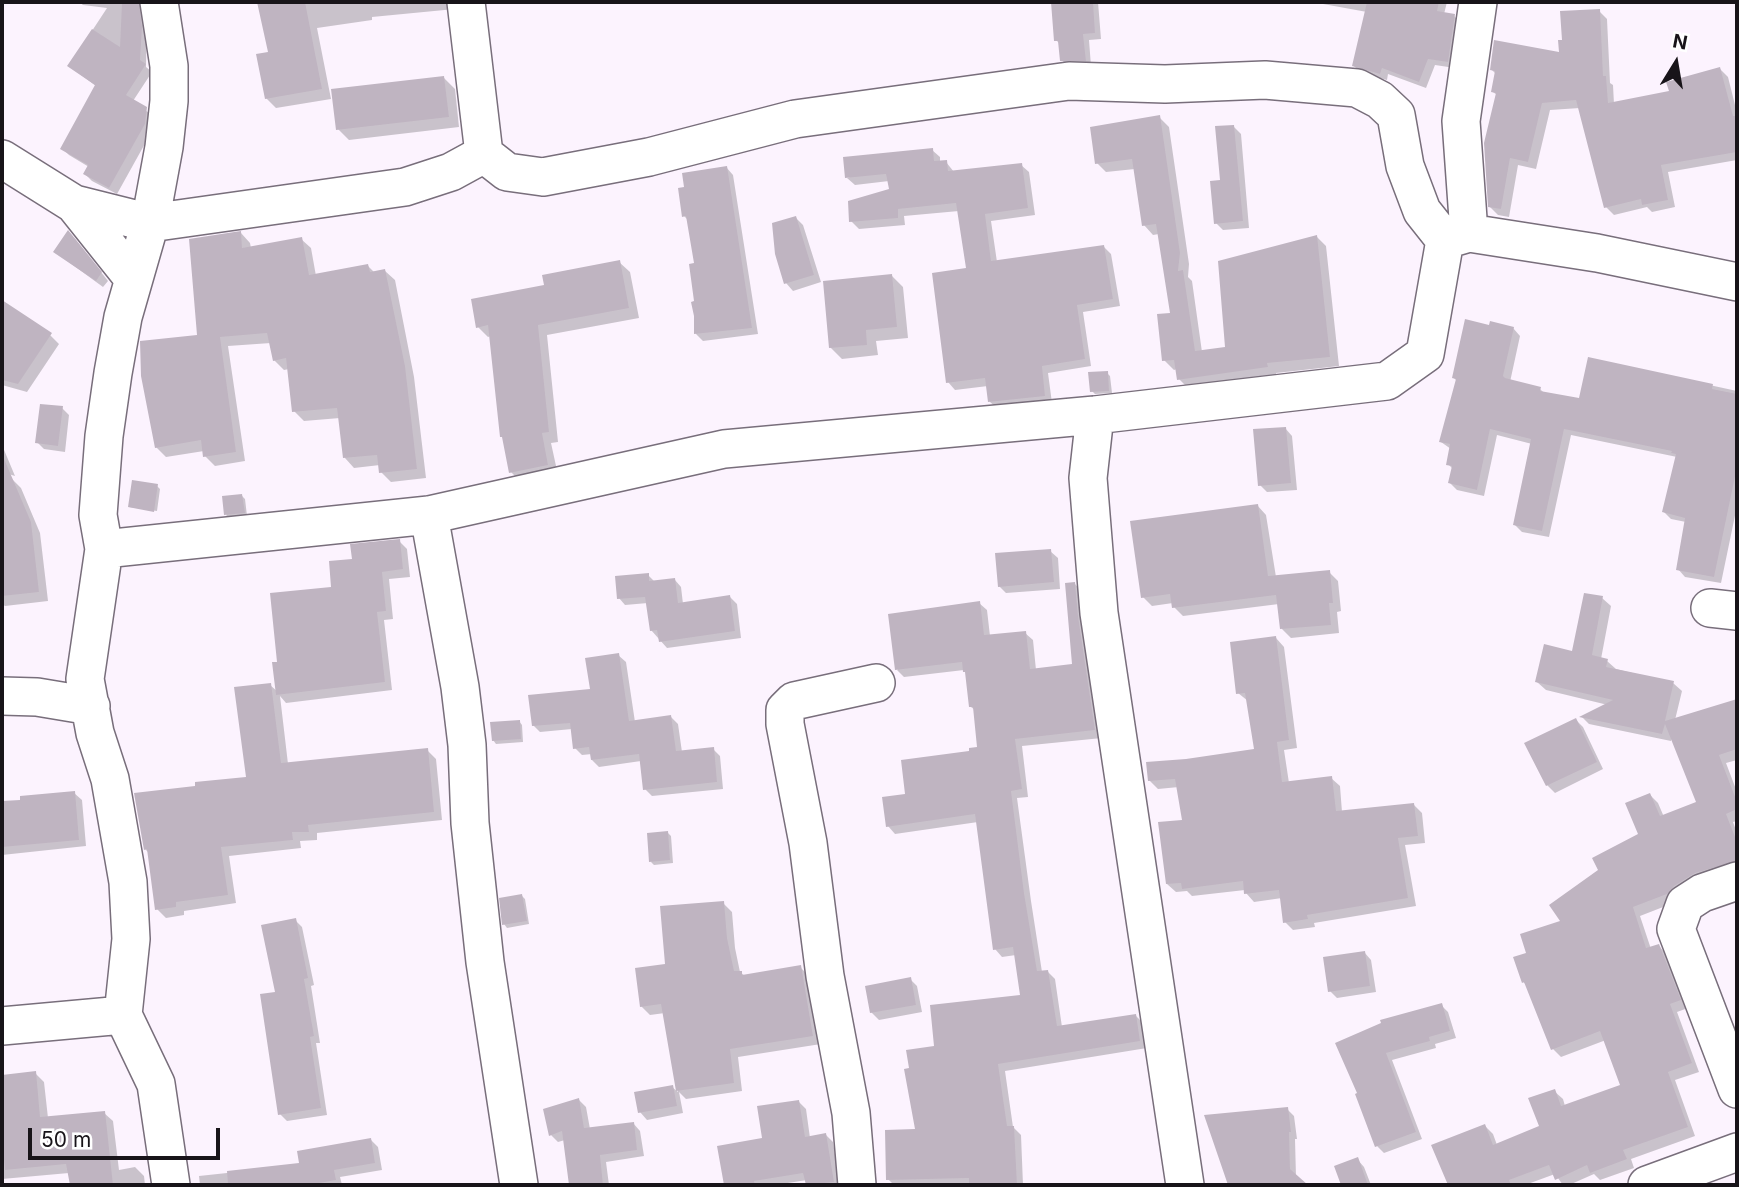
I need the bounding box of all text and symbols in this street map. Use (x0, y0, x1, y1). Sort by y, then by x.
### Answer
north arrow (1641, 28, 1711, 98)
text: N (1671, 29, 1689, 55)
scale bar (32, 1114, 224, 1158)
text: 50 m (41, 1127, 91, 1152)

